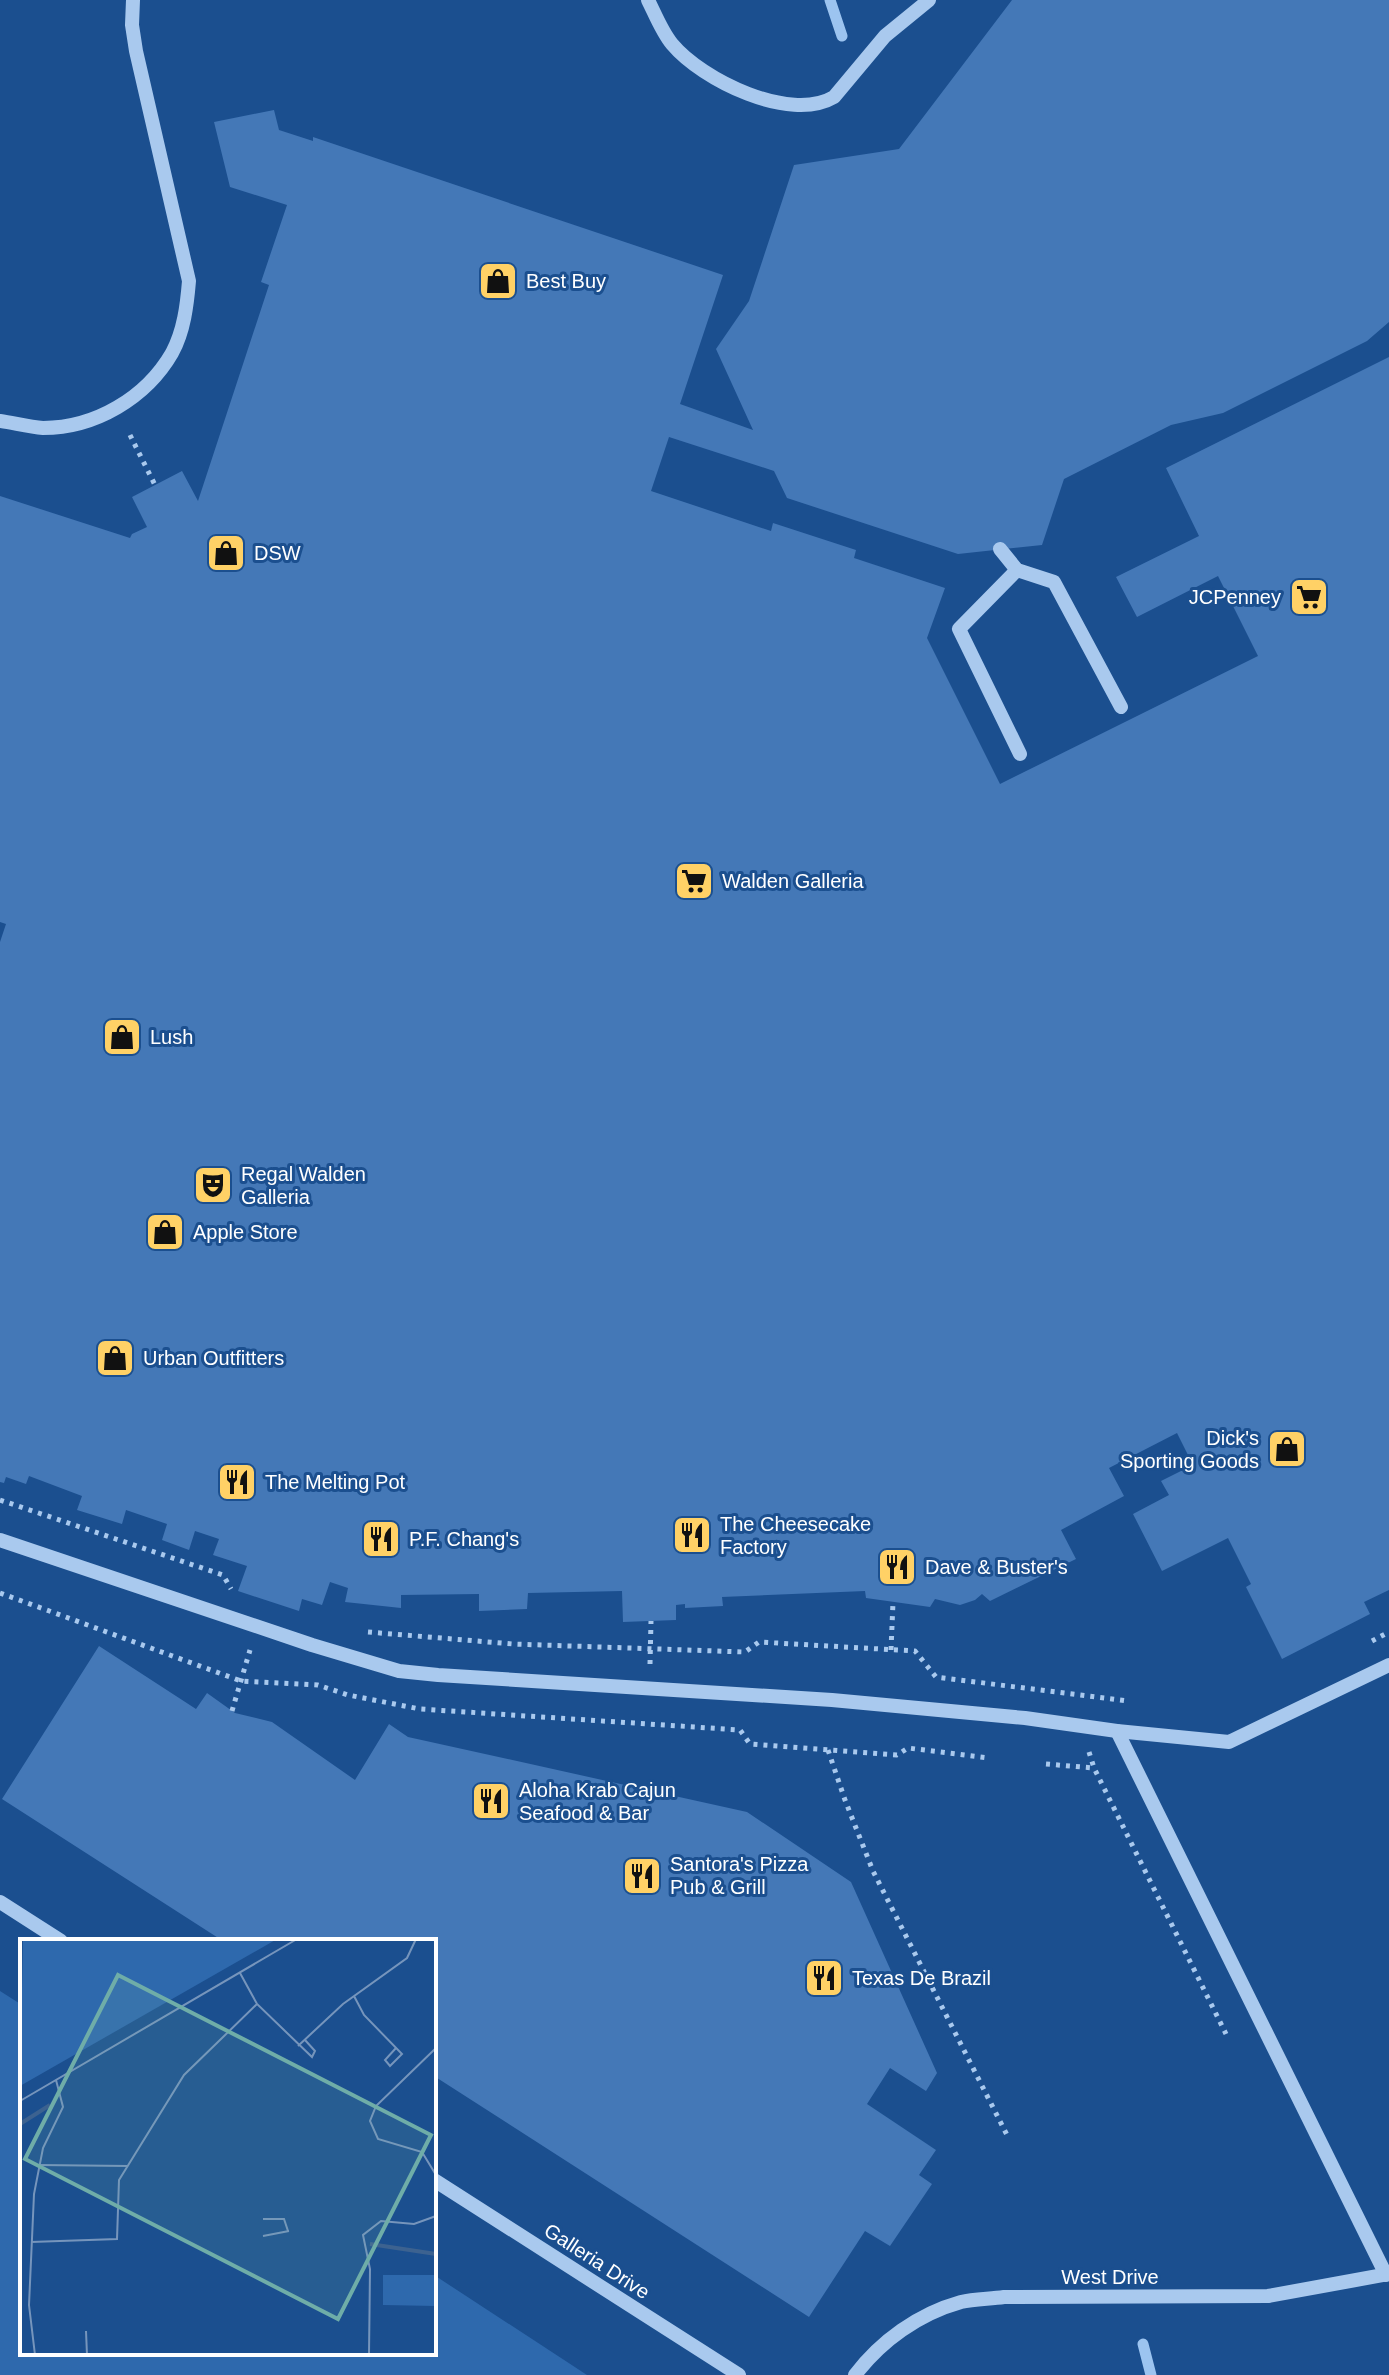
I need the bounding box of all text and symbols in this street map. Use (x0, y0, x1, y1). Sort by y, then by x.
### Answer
shop icon: Best Buy (477, 260, 519, 302)
place label: Best Buy (526, 270, 606, 292)
shop icon: DSW (205, 532, 247, 574)
place label: DSW (254, 542, 301, 564)
supermarket icon: JCPenney (1288, 576, 1330, 618)
place label: JCPenney (1189, 586, 1281, 608)
supermarket icon: Walden Galleria (673, 860, 715, 902)
place label: Walden Galleria (722, 870, 864, 892)
shop icon: Lush (101, 1016, 143, 1058)
place label: Lush (150, 1026, 193, 1048)
place label: Regal Walden Galleria (241, 1163, 366, 1208)
theatre icon: Regal Walden Galleria (192, 1164, 234, 1206)
shop icon: Apple Store (144, 1211, 186, 1253)
place label: Apple Store (193, 1221, 298, 1243)
shop icon: Urban Outfitters (94, 1337, 136, 1379)
place label: Urban Outfitters (143, 1347, 284, 1369)
place label: Dick's Sporting Goods (1120, 1427, 1259, 1472)
shop icon: Dick's Sporting Goods (1266, 1428, 1308, 1470)
restaurant icon: The Melting Pot (216, 1461, 258, 1503)
place label: The Melting Pot (265, 1471, 406, 1493)
place label: The Cheesecake Factory (720, 1513, 871, 1558)
restaurant icon: The Cheesecake Factory (671, 1514, 713, 1556)
restaurant icon: P.F. Chang's (360, 1518, 402, 1560)
place label: P.F. Chang's (409, 1528, 519, 1550)
restaurant icon: Dave & Buster's (876, 1546, 918, 1588)
place label: Dave & Buster's (925, 1556, 1068, 1578)
place label: Aloha Krab Cajun Seafood & Bar (519, 1779, 676, 1824)
restaurant icon: Aloha Krab Cajun Seafood & Bar (470, 1780, 512, 1822)
place label: Santora's Pizza Pub & Grill (670, 1853, 809, 1898)
restaurant icon: Santora's Pizza Pub & Grill (621, 1855, 663, 1897)
inset map (20, 1939, 436, 2355)
restaurant icon: Texas De Brazil (803, 1957, 845, 1999)
place label: Texas De Brazil (852, 1967, 991, 1989)
street label: Galleria Drive (540, 2219, 654, 2303)
street label: West Drive (1061, 2266, 1159, 2288)

